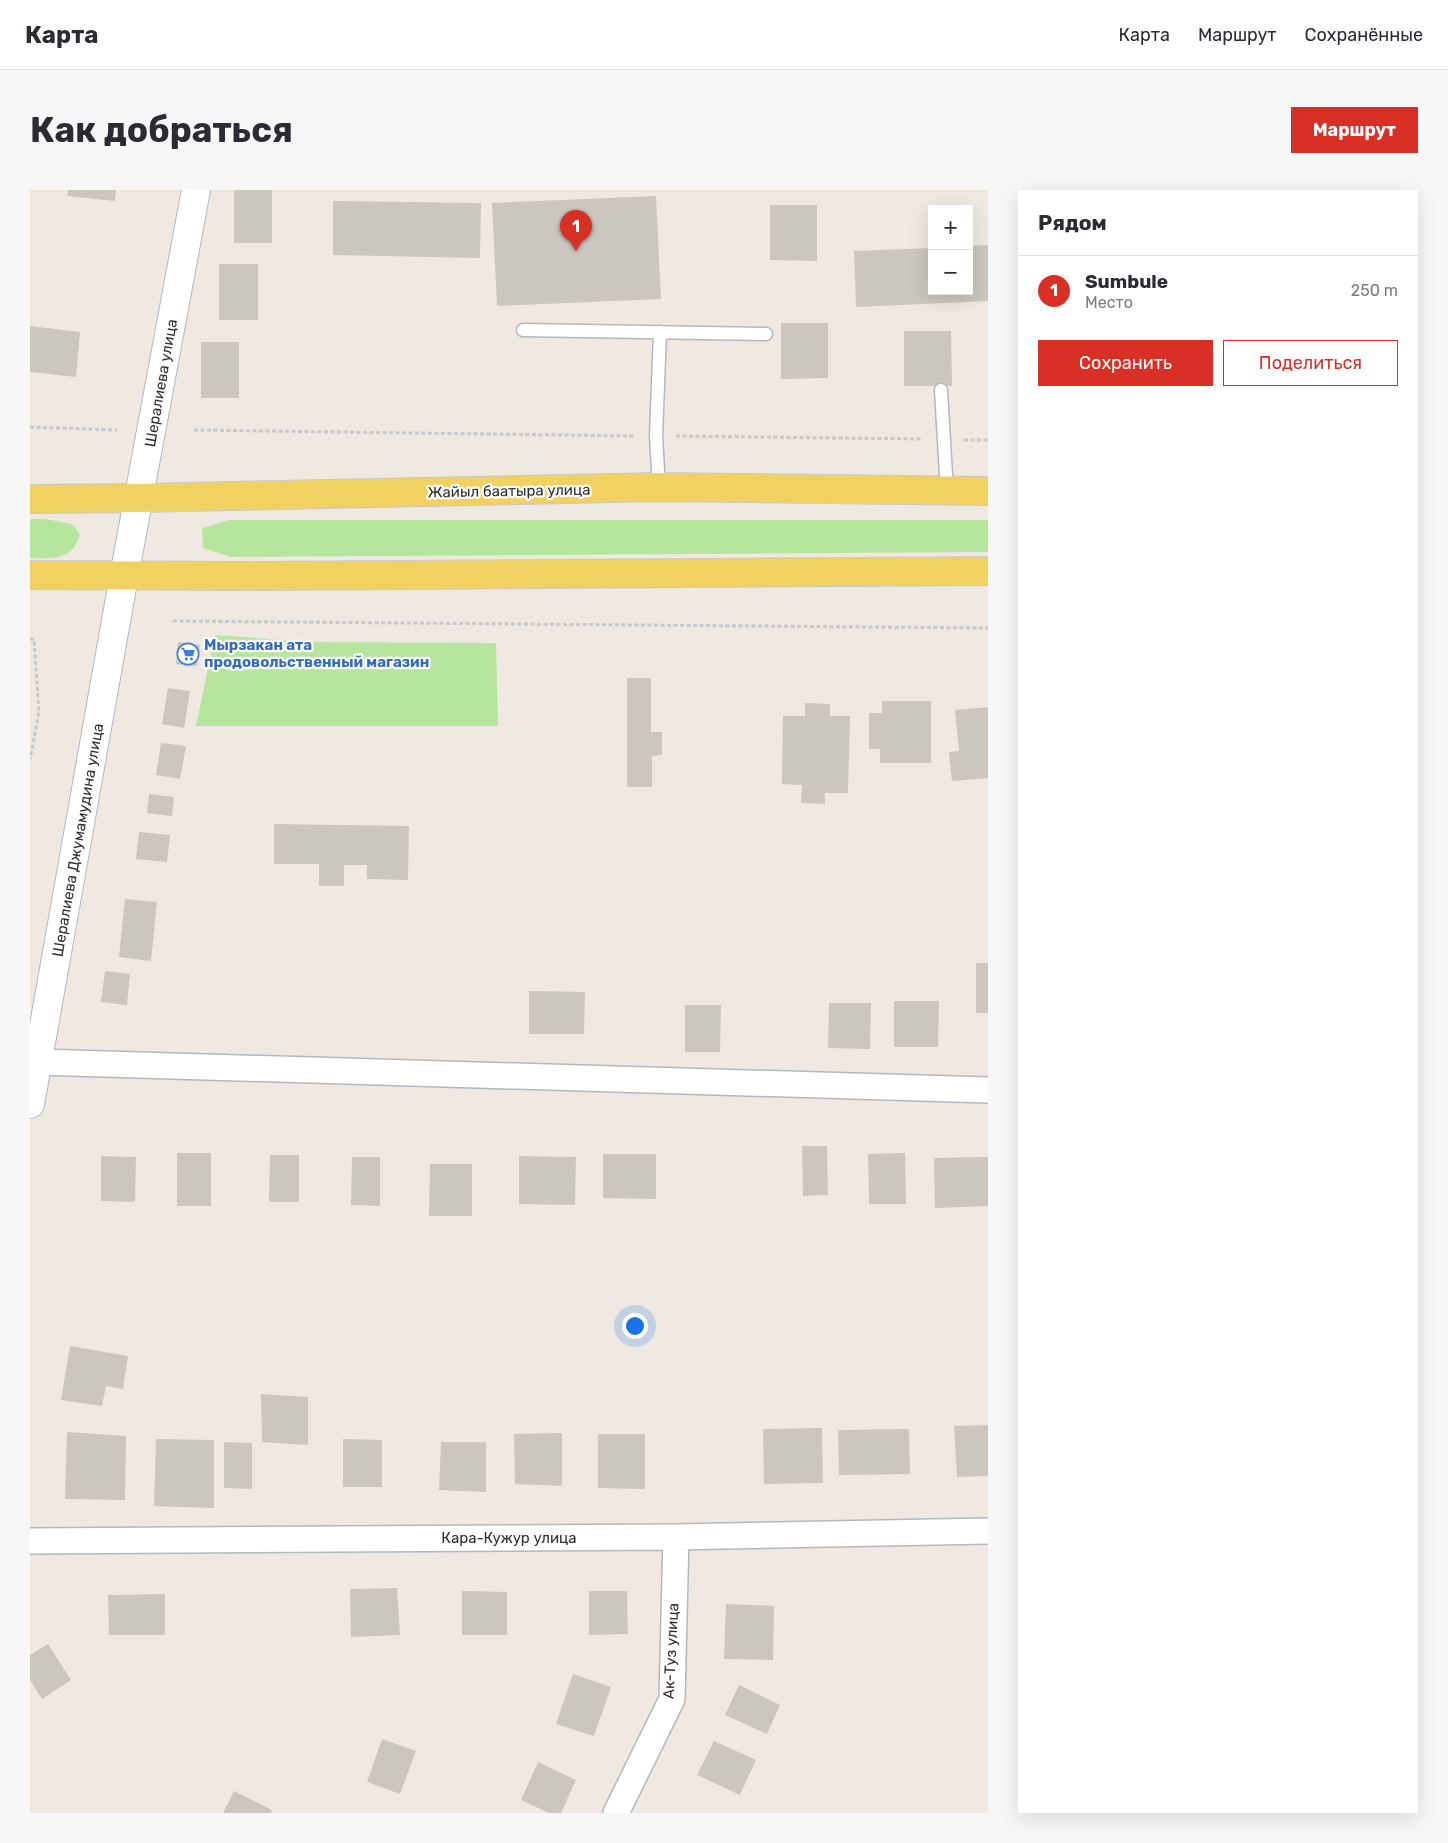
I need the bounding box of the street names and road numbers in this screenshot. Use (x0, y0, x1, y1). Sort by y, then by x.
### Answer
street label: Шералиева улица (141, 318, 181, 448)
street label: Жайыл баатыра улица (427, 481, 591, 501)
street label: Шералиева Джумамудина улица (49, 722, 107, 958)
street label: Кара-Кужур улица (441, 1529, 577, 1547)
street label: Ак-Туз улица (659, 1603, 683, 1699)

